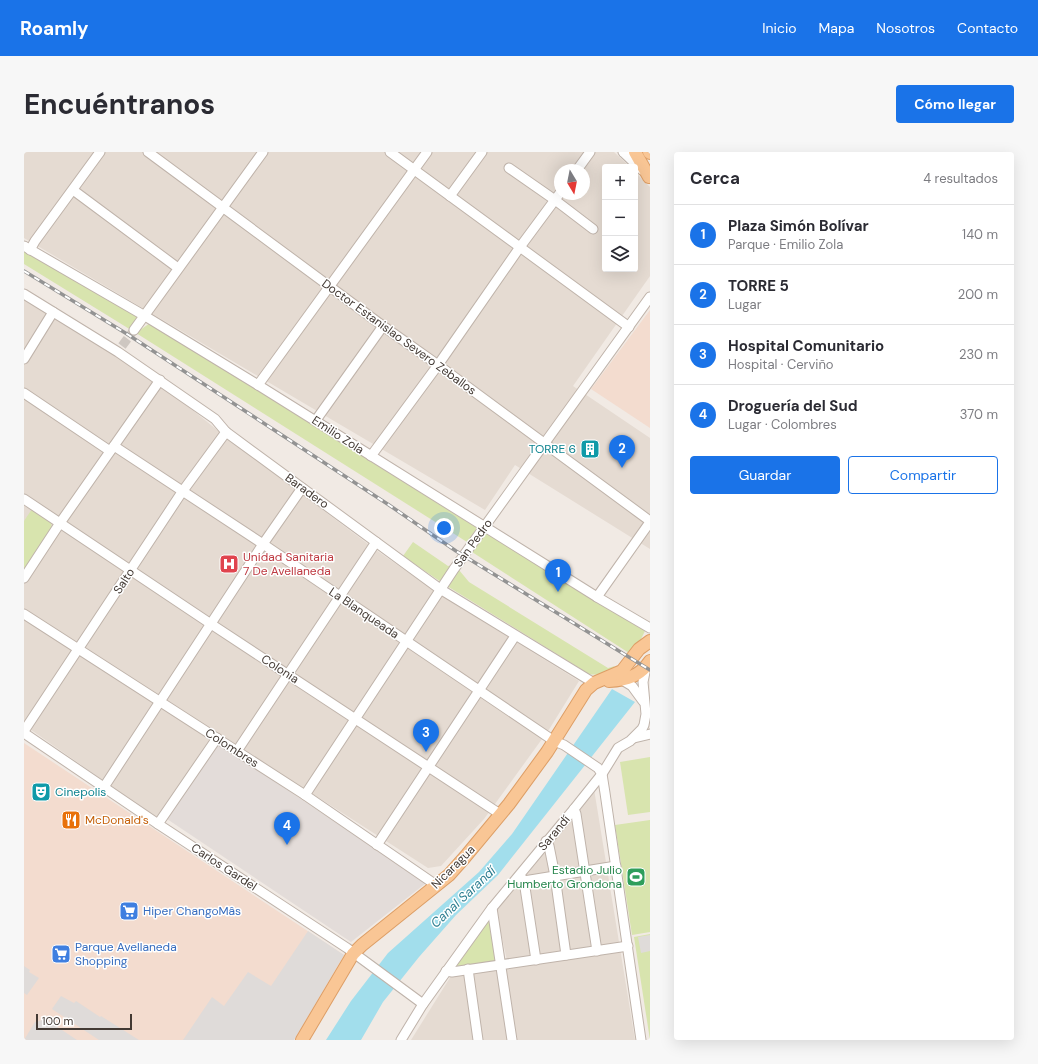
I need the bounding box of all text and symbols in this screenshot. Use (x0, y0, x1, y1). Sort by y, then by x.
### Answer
text: Roamly (20, 16, 89, 41)
text: Inicio (762, 19, 797, 37)
text: Mapa (819, 19, 854, 37)
text: Nosotros (876, 19, 935, 37)
text: Contacto (957, 19, 1018, 37)
button: Cómo llegar (896, 85, 1014, 123)
text: Encuéntranos (24, 86, 215, 123)
north arrow (554, 164, 590, 200)
map controls (602, 164, 638, 272)
button: + (602, 164, 638, 200)
text: Cerca (690, 167, 740, 189)
text: 4 resultados (923, 170, 998, 187)
button: − (602, 200, 638, 236)
text: Plaza Simón Bolívar (728, 216, 869, 236)
text: 1 (701, 226, 705, 243)
text: 140 m (962, 226, 998, 243)
button: layers (602, 236, 638, 272)
text: Parque · Emilio Zola (728, 236, 843, 253)
street label: Doctor Estanislao Severo Zeballos (319, 276, 479, 398)
text: TORRE 5 (728, 276, 789, 296)
text: 2 (699, 286, 707, 303)
text: 200 m (958, 286, 998, 303)
text: Lugar (728, 296, 761, 313)
text: Hospital Comunitario (728, 336, 884, 356)
text: 3 (699, 346, 707, 363)
text: 230 m (959, 346, 998, 363)
text: Hospital · Cerviño (728, 356, 834, 373)
text: Droguería del Sud (728, 396, 857, 416)
text: 4 (699, 406, 707, 423)
text: 370 m (960, 406, 998, 423)
street label: Emilio Zola (309, 412, 367, 458)
text: Lugar · Colombres (728, 416, 837, 433)
pin: 2 (609, 435, 635, 468)
building icon: TORRE 6 (579, 438, 601, 460)
place label: TORRE 6 (529, 441, 576, 457)
button: Guardar (690, 456, 840, 494)
button: Compartir (848, 456, 998, 494)
street label: Baradero (282, 470, 332, 512)
street label: San Pedro (450, 516, 496, 570)
your location (434, 518, 454, 538)
place label: Unidad Sanitaria 7 De Avellaneda (243, 549, 334, 579)
hospital icon: Unidad Sanitaria 7 De Avellaneda (218, 553, 240, 575)
pin: 1 (545, 559, 571, 592)
street label: Salto (110, 565, 138, 597)
street label: La Blanqueada (326, 584, 402, 642)
street label: Colonia (258, 651, 302, 687)
pin: 3 (413, 719, 439, 752)
street label: Colombres (202, 725, 262, 771)
theatre icon: Cinepolis (30, 781, 52, 803)
place label: Cinepolis (55, 784, 106, 800)
restaurant icon: McDonald's (60, 809, 82, 831)
place label: McDonald's (85, 812, 149, 828)
pin: 4 (274, 812, 300, 845)
street label: Sarandí (535, 812, 574, 854)
street label: Carlos Gardel (188, 840, 260, 894)
street label: Nicaragua (428, 842, 478, 892)
water label: Canal Sarandí (427, 862, 500, 932)
place label: Estadio Julio Humberto Grondona (507, 862, 622, 892)
sports icon: Estadio Julio Humberto Grondona (625, 866, 647, 888)
supermarket icon: Hiper ChangoMâs (118, 900, 140, 922)
place label: Hiper ChangoMâs (143, 903, 241, 919)
place label: Parque Avellaneda Shopping (75, 939, 177, 969)
supermarket icon: Parque Avellaneda Shopping (50, 943, 72, 965)
scale bar (36, 1012, 132, 1031)
text: 100 m (42, 1014, 73, 1028)

